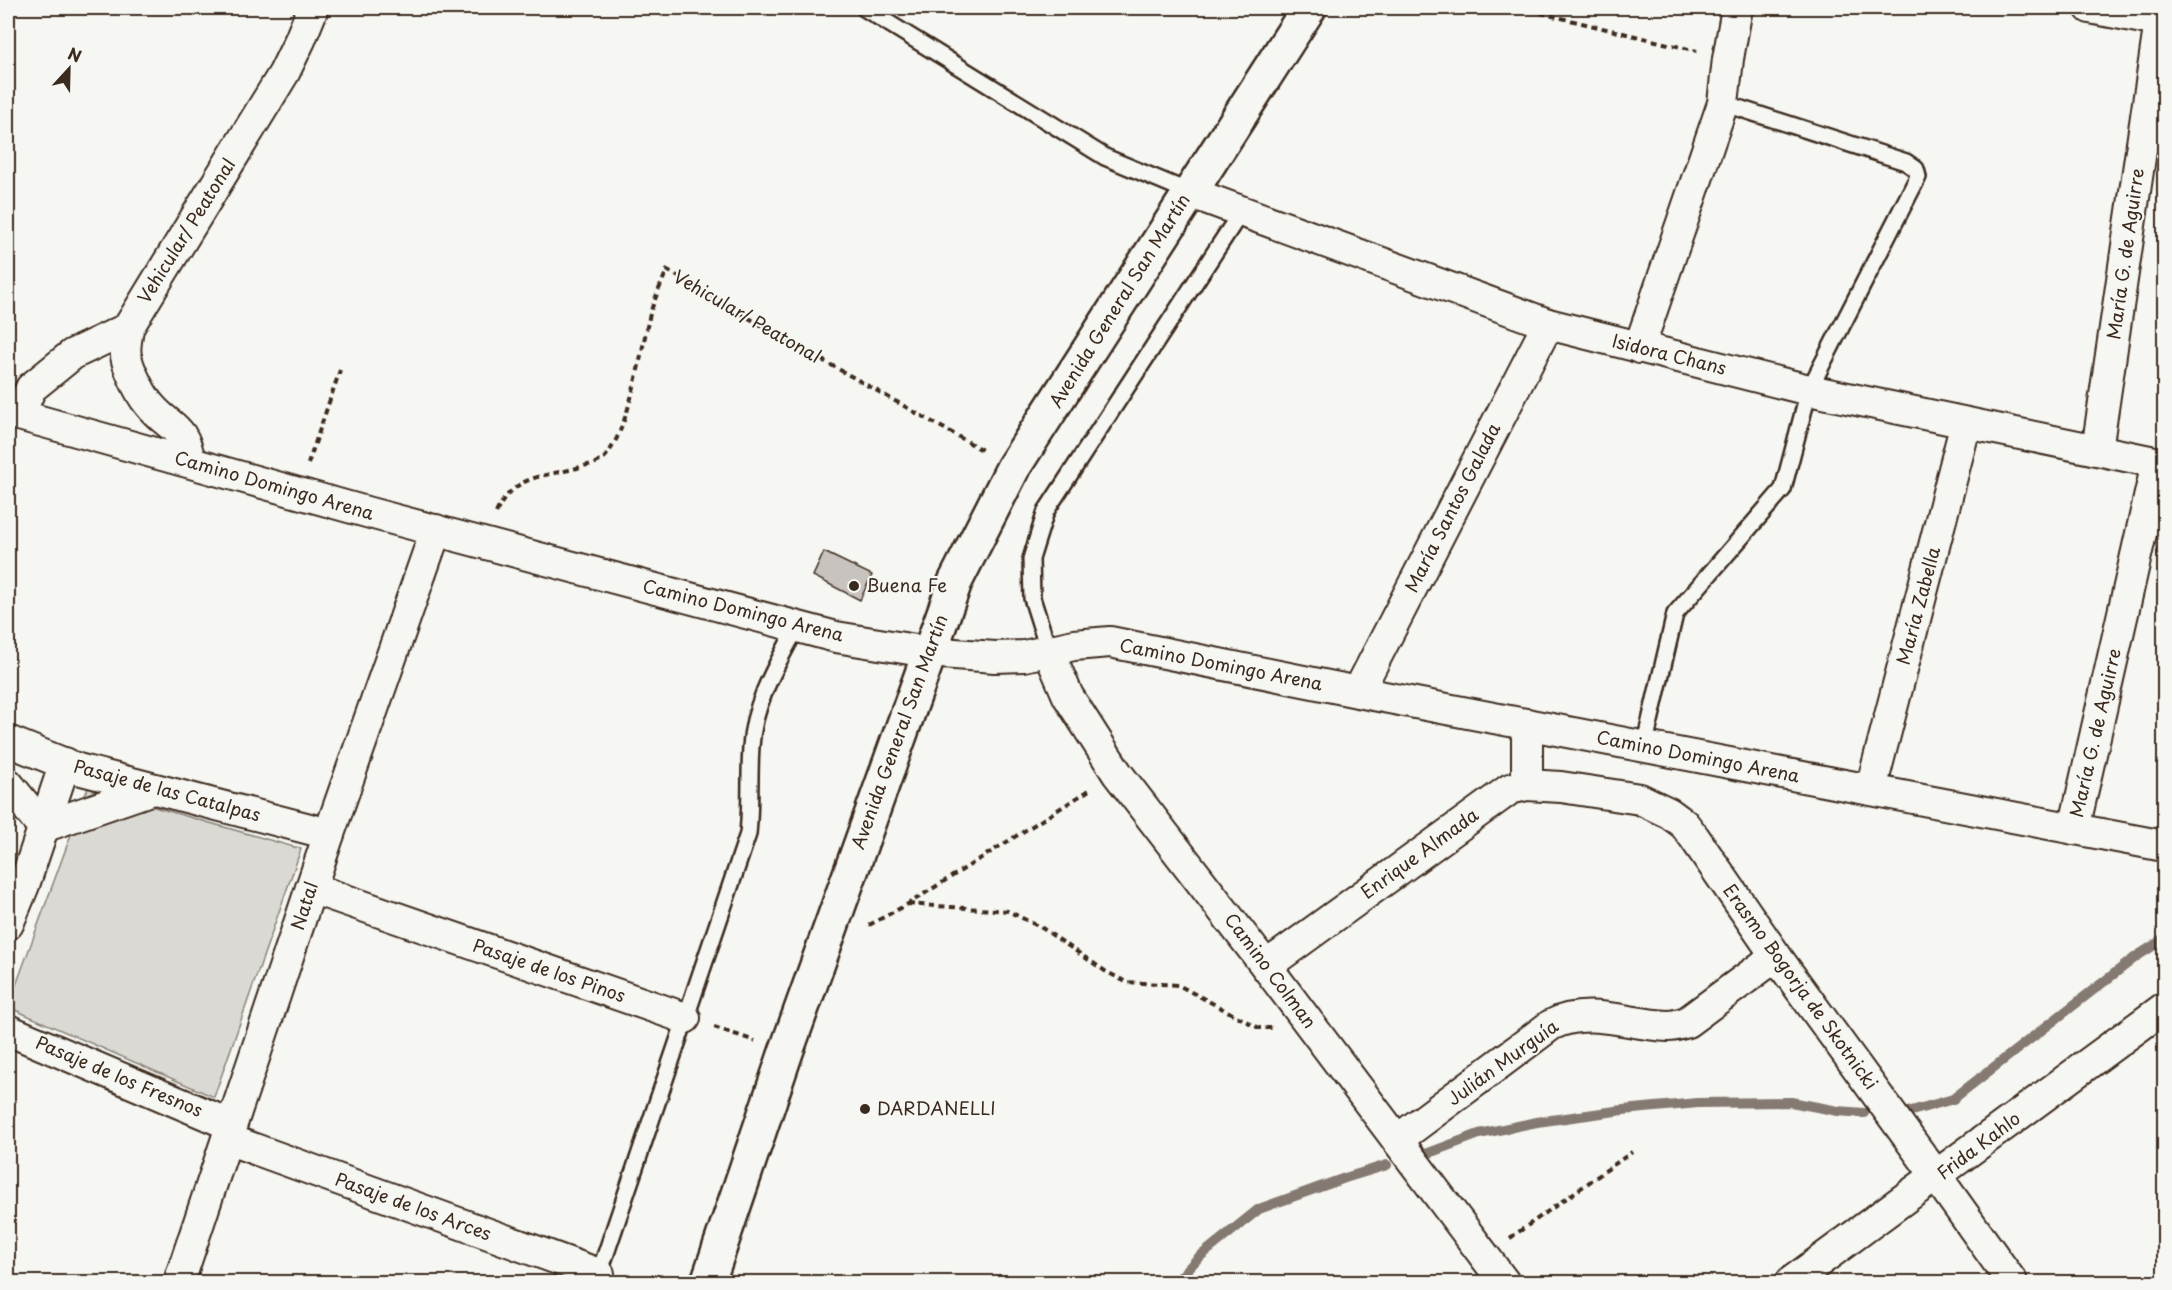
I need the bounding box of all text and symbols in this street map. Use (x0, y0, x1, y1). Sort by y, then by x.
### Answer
north arrow (39, 39, 99, 99)
text: N (65, 41, 85, 68)
street label: Vehicular/ Peatonal (130, 153, 241, 308)
street label: María G. de Aguirre (2099, 166, 2150, 341)
street label: Avenida General San Martín (1042, 188, 1196, 412)
street label: Vehicular/ Peatonal (669, 262, 826, 369)
street label: Isidora Chans (1609, 326, 1729, 381)
street label: María Santos Galada (1397, 417, 1506, 597)
street label: Camino Domingo Arena (172, 443, 378, 526)
street label: María Zabella (1889, 543, 1946, 668)
street label: Camino Domingo Arena (640, 571, 847, 648)
place label: Buena Fe (866, 571, 947, 598)
marker: Buena Fe (847, 579, 861, 593)
street label: Avenida General San Martín (844, 610, 954, 853)
street label: Camino Domingo Arena (1117, 631, 1326, 697)
street label: María G. de Aguirre (2062, 645, 2127, 820)
street label: Camino Domingo Arena (1594, 723, 1803, 789)
street label: Pasaje de las Catalpas (71, 752, 264, 827)
street label: Enrique Almada (1355, 800, 1484, 905)
street label: Natal (283, 878, 324, 933)
street label: Erasmo Bogorja de Skotnicki (1717, 878, 1885, 1095)
street label: Camino Colman (1219, 907, 1324, 1034)
street label: Pasaje de los Pinos (470, 931, 629, 1008)
street label: Julián Murguía (1441, 1012, 1564, 1111)
street label: Pasaje de los Fresnos (32, 1028, 207, 1123)
place label: DARDANELLI (877, 1094, 996, 1121)
marker: DARDANELLI (858, 1102, 872, 1116)
street label: Frida Kahlo (1931, 1104, 2026, 1185)
street label: Pasaje de los Arces (332, 1165, 495, 1246)

